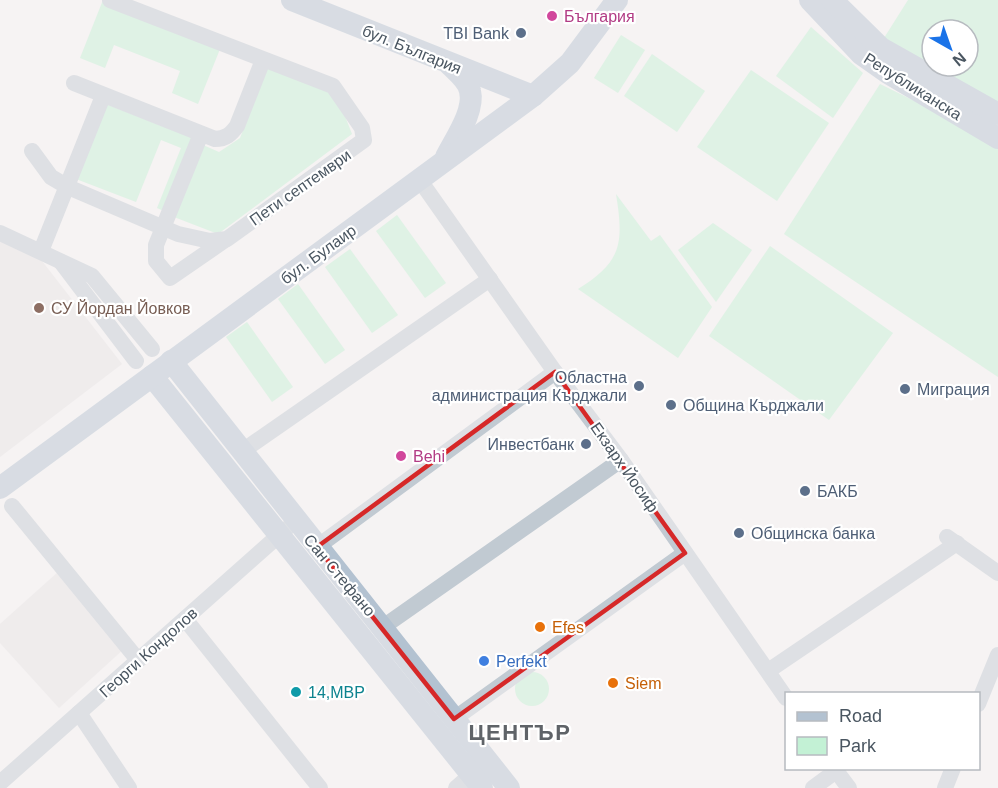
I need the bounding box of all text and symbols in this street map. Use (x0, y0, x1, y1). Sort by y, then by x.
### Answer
place label: България (564, 8, 635, 25)
marker: България (545, 9, 559, 23)
north arrow (920, 18, 980, 78)
street label: бул. България (360, 22, 464, 77)
place label: TBI Bank (443, 25, 510, 42)
marker: TBI Bank (514, 26, 528, 40)
text: N (949, 49, 969, 69)
street label: Републиканска (861, 50, 965, 123)
street label: Пети септември (246, 146, 354, 229)
street label: бул. Булаир (277, 221, 359, 287)
place label: СУ Йордан Йовков (51, 299, 191, 317)
marker: СУ Йордан Йовков (32, 301, 46, 315)
place label: Областна администрация Кърджали (432, 369, 627, 404)
marker: Областна администрация Кърджали (632, 379, 646, 393)
place label: Миграция (917, 381, 990, 398)
marker: Миграция (898, 382, 912, 396)
place label: Община Кърджали (683, 397, 824, 414)
marker: Община Кърджали (664, 398, 678, 412)
street label: Екзарх Йосиф (587, 419, 663, 515)
place label: Инвестбанк (488, 436, 575, 453)
marker: Инвестбанк (579, 437, 593, 451)
place label: Behi (413, 448, 445, 465)
marker: Behi (394, 449, 408, 463)
place label: БАКБ (817, 483, 858, 500)
marker: БАКБ (798, 484, 812, 498)
place label: Общинска банка (751, 525, 875, 542)
marker: Общинска банка (732, 526, 746, 540)
street label: Сан Стефано (301, 531, 379, 620)
street label: Георги Кондолов (96, 604, 201, 701)
place label: Efes (552, 619, 584, 636)
marker: Efes (533, 620, 547, 634)
place label: Perfekt (496, 653, 547, 670)
marker: Perfekt (477, 654, 491, 668)
place label: Siem (625, 675, 661, 692)
marker: Siem (606, 676, 620, 690)
place label: 14,МВР (308, 684, 365, 701)
marker: 14,МВР (289, 685, 303, 699)
legend (785, 692, 980, 770)
text: Road (839, 706, 882, 726)
district label: ЦЕНТЪР (469, 720, 571, 745)
text: Park (839, 736, 877, 756)

